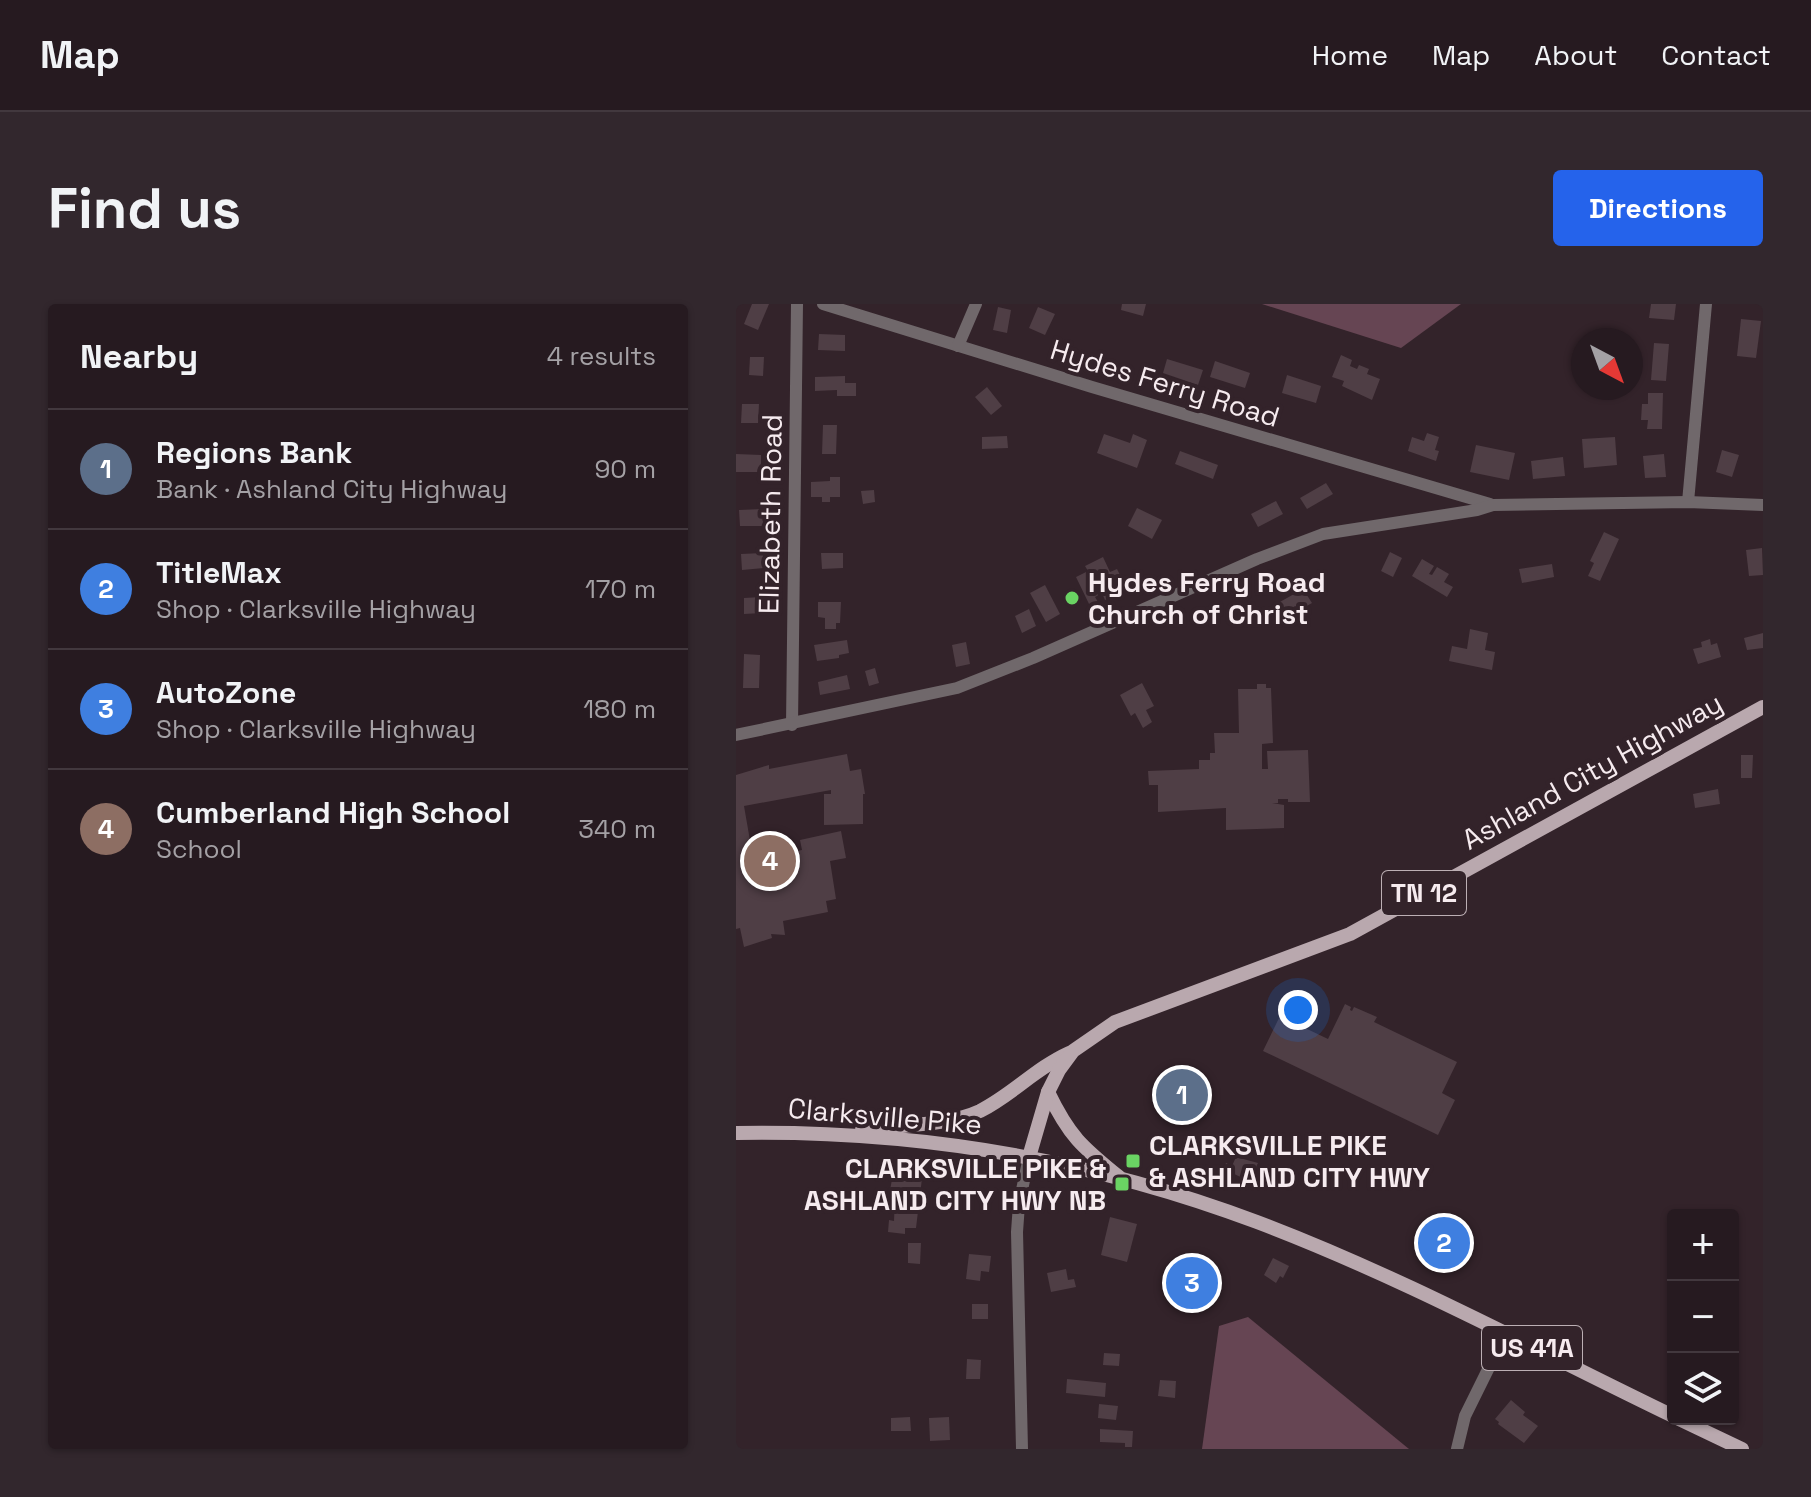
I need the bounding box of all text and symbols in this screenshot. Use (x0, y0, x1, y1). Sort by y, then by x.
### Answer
text: Map (40, 31, 120, 79)
text: Home (1312, 37, 1388, 73)
text: Map (1432, 37, 1490, 73)
text: About (1534, 37, 1617, 73)
text: Contact (1661, 37, 1771, 73)
button: Directions (1553, 170, 1763, 246)
text: Find us (48, 173, 241, 244)
north arrow (1571, 328, 1643, 400)
street label: Hydes Ferry Road (1046, 331, 1284, 435)
text: Nearby (80, 335, 198, 378)
text: 4 results (547, 339, 656, 373)
street label: Elizabeth Road (750, 414, 790, 614)
text: Regions Bank (156, 433, 352, 472)
text: 1 (100, 452, 112, 486)
text: 90 m (594, 452, 656, 486)
text: Bank · Ashland City Highway (156, 472, 507, 506)
text: TitleMax (156, 553, 282, 592)
place label: Hydes Ferry Road Church of Christ (1088, 564, 1326, 632)
text: 2 (98, 572, 114, 606)
text: 170 m (585, 572, 656, 606)
marker: Hydes Ferry Road Church of Christ (1063, 589, 1081, 607)
text: Shop · Clarksville Highway (156, 592, 476, 626)
text: AutoZone (156, 673, 296, 712)
street label: Ashland City Highway (1455, 684, 1729, 858)
text: 3 (98, 692, 114, 726)
text: 180 m (583, 692, 656, 726)
text: Shop · Clarksville Highway (156, 712, 476, 746)
text: Cumberland High School (156, 793, 510, 832)
text: 4 (98, 812, 114, 846)
text: 340 m (578, 812, 656, 846)
pin: 4 (744, 831, 796, 891)
text: School (156, 832, 242, 866)
road number: TN 12 (1382, 871, 1466, 915)
your location (1278, 990, 1318, 1030)
pin: 1 (1156, 1065, 1208, 1125)
street label: Clarksville Pike (787, 1090, 983, 1142)
place label: CLARKSVILLE PIKE & ASHLAND CITY HWY (1149, 1127, 1431, 1195)
place label: CLARKSVILLE PIKE & ASHLAND CITY HWY NB (804, 1150, 1106, 1218)
marker: CLARKSVILLE PIKE & ASHLAND CITY HWY (1124, 1152, 1142, 1170)
marker: CLARKSVILLE PIKE & ASHLAND CITY HWY NB (1113, 1175, 1131, 1193)
map controls (1667, 1209, 1739, 1425)
button: + (1667, 1209, 1739, 1281)
pin: 2 (1418, 1213, 1470, 1273)
pin: 3 (1166, 1253, 1218, 1313)
button: − (1667, 1281, 1739, 1353)
road number: US 41A (1482, 1326, 1582, 1370)
button: layers (1667, 1353, 1739, 1425)

